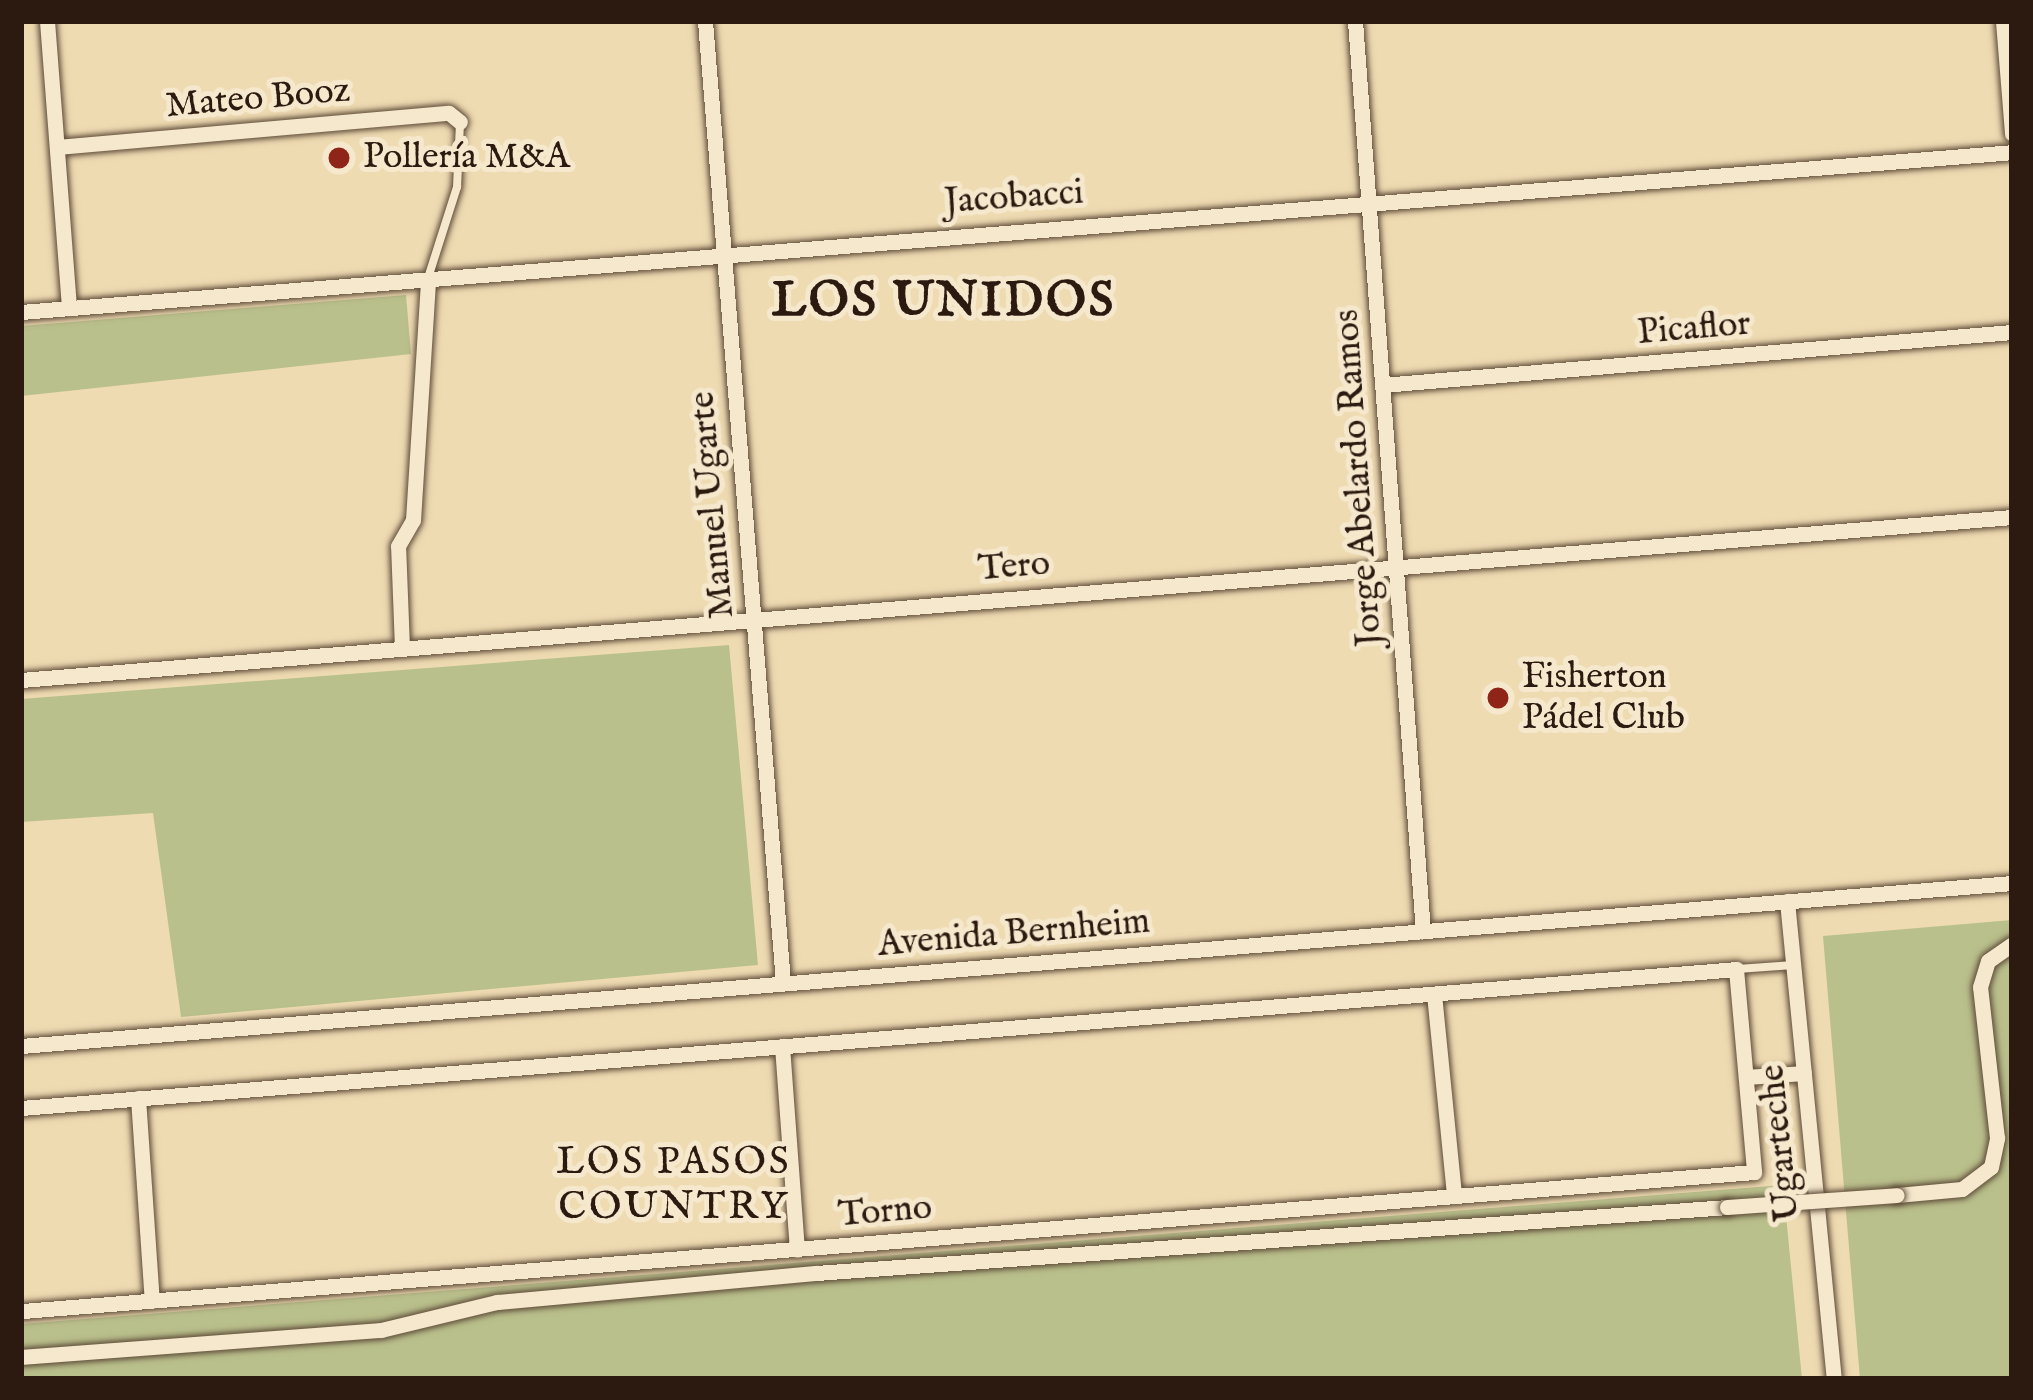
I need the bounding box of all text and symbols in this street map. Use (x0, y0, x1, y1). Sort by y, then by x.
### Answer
street label: Mateo Booz (164, 69, 352, 129)
place label: Pollería M&A (363, 136, 570, 180)
marker: Pollería M&A (326, 145, 352, 171)
street label: Jacobacci (943, 172, 1085, 224)
district label: LOS UNIDOS (772, 274, 1116, 332)
street label: Picaflor (1636, 303, 1752, 355)
street label: Jorge Abelardo Ramos (1326, 308, 1392, 648)
street label: Manuel Ugarte (682, 390, 744, 620)
street label: Tero (976, 542, 1052, 592)
place label: Fisherton Pádel Club (1522, 655, 1685, 740)
marker: Fisherton Pádel Club (1485, 685, 1511, 711)
street label: Avenida Bernheim (876, 901, 1152, 967)
street label: Ugarteche (1751, 1062, 1811, 1224)
district label: LOS PASOS COUNTRY (556, 1141, 792, 1232)
street label: Torno (836, 1186, 934, 1238)

